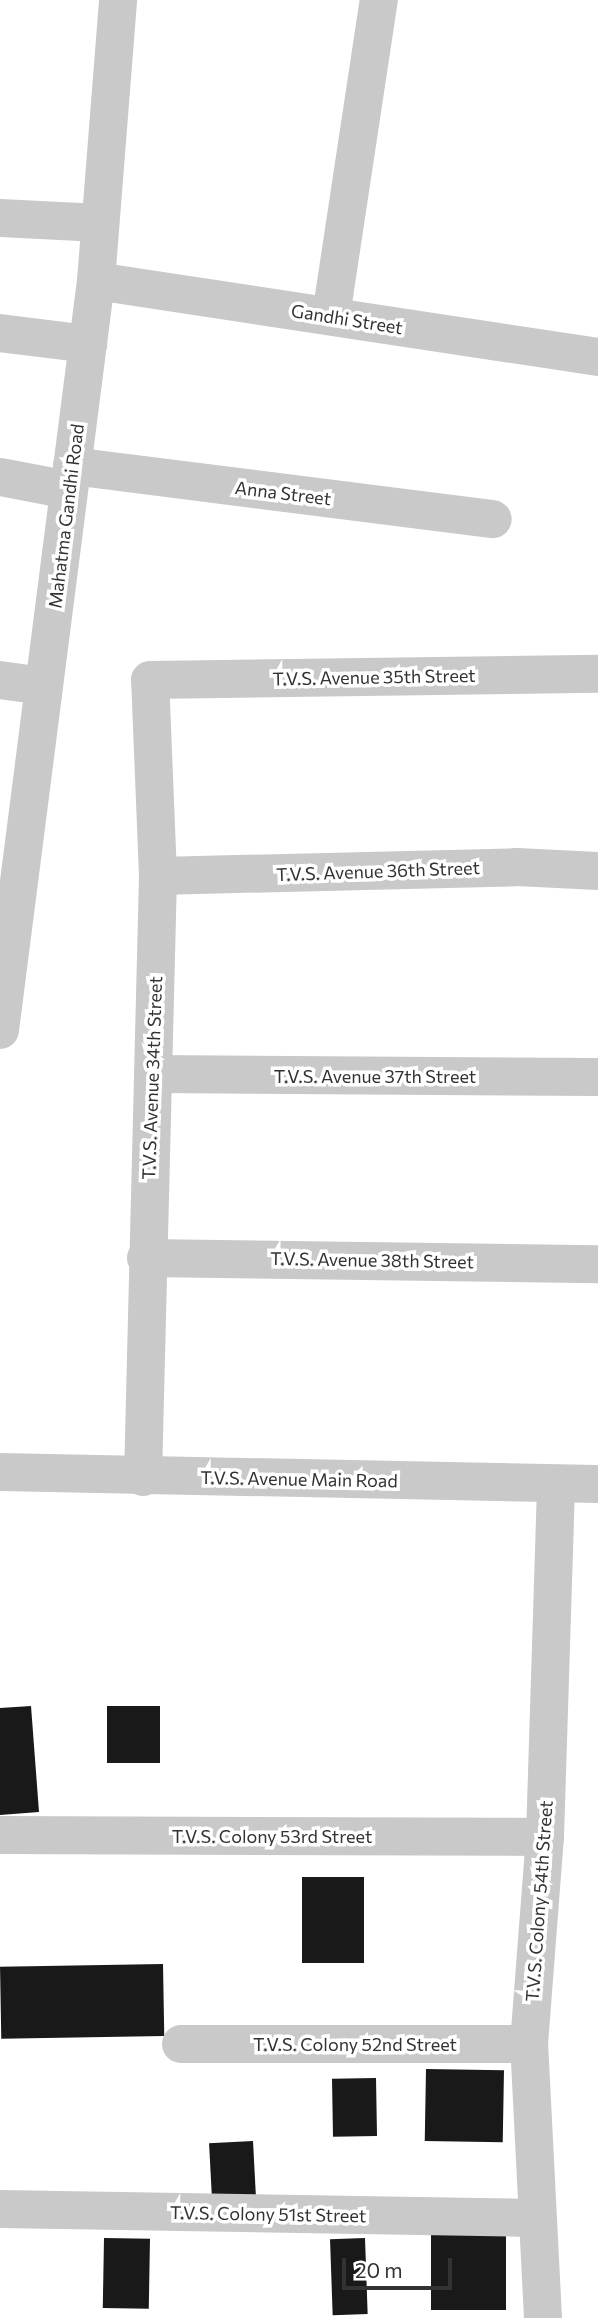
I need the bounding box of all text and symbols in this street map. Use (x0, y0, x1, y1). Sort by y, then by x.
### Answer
street label: Gandhi Street (290, 300, 404, 338)
street label: Mahatma Gandhi Road (44, 422, 88, 610)
street label: Anna Street (234, 476, 332, 510)
street label: T.V.S. Avenue 35th Street (272, 664, 476, 690)
street label: T.V.S. Avenue 36th Street (276, 857, 480, 885)
street label: T.V.S. Avenue 34th Street (138, 976, 166, 1180)
street label: T.V.S. Avenue 37th Street (274, 1065, 476, 1087)
street label: T.V.S. Avenue 38th Street (270, 1247, 474, 1273)
street label: T.V.S. Avenue Main Road (200, 1466, 398, 1492)
street label: T.V.S. Colony 54th Street (521, 1800, 557, 2002)
street label: T.V.S. Colony 53rd Street (172, 1825, 372, 1847)
street label: T.V.S. Colony 52nd Street (253, 2033, 457, 2055)
street label: T.V.S. Colony 51st Street (170, 2201, 366, 2227)
scale bar (346, 2244, 456, 2288)
text: 20 m (355, 2257, 403, 2282)

